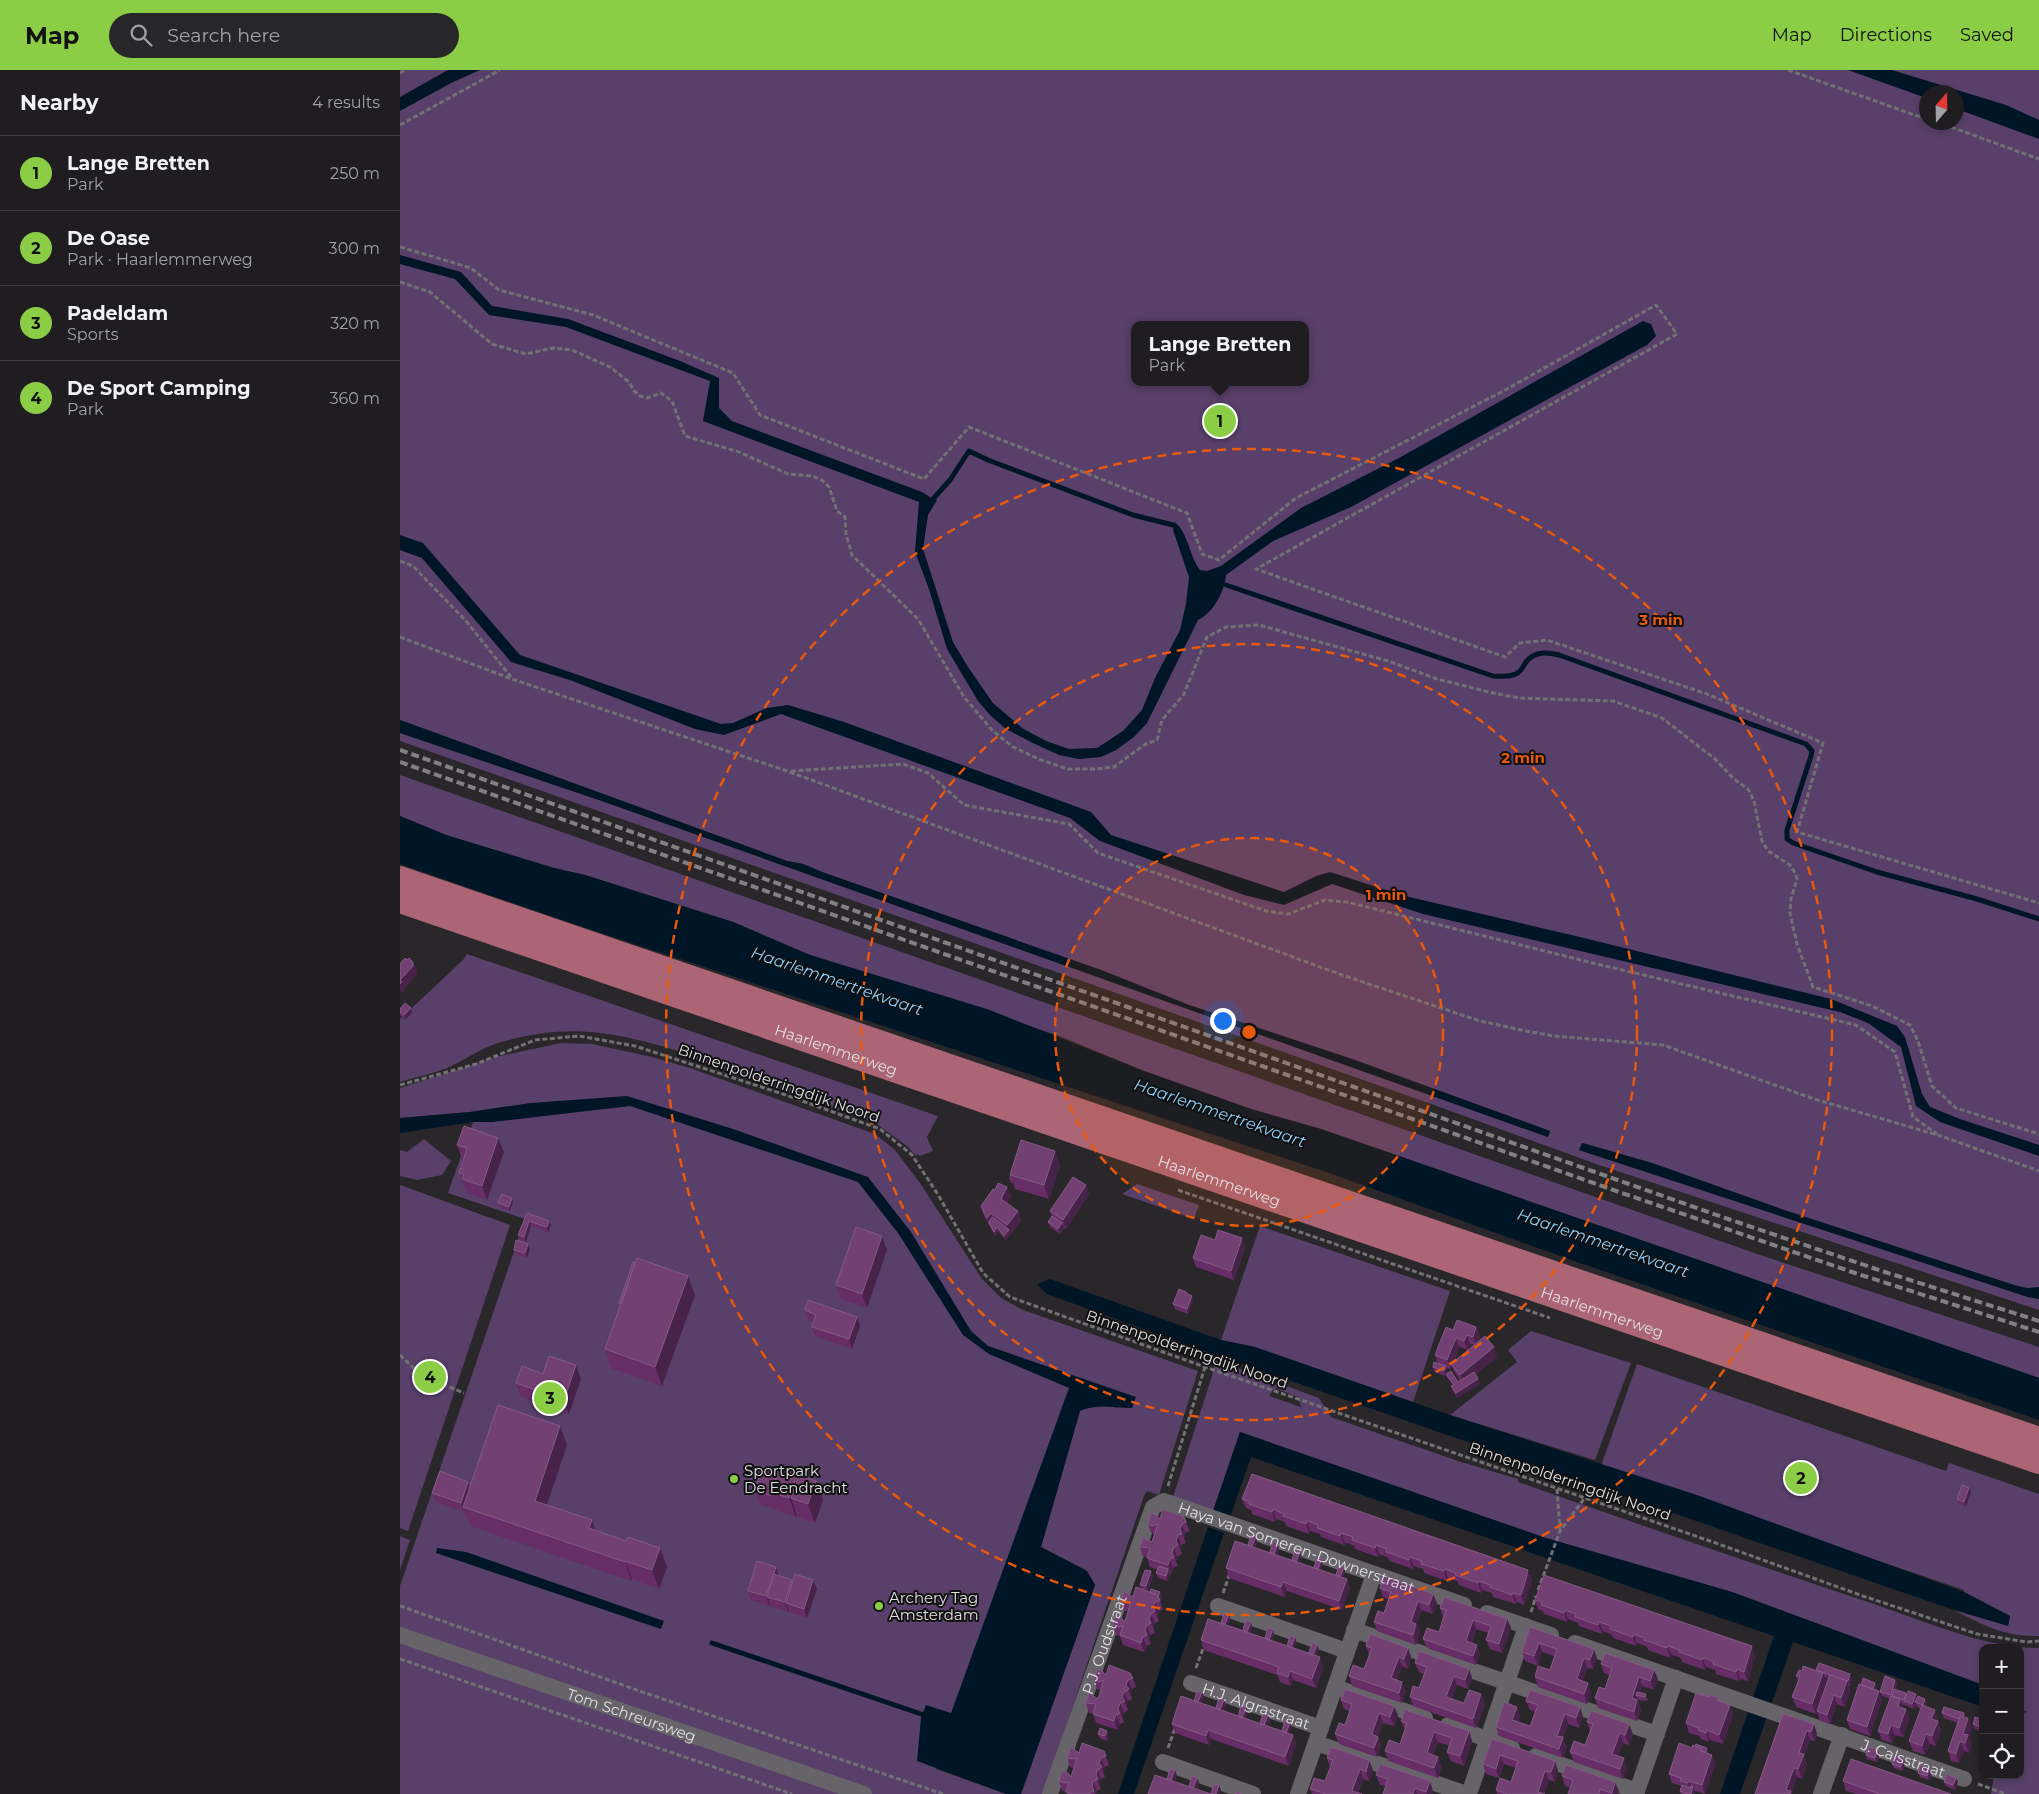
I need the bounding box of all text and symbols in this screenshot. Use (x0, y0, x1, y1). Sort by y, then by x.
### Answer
search box (109, 13, 459, 58)
text: Map (25, 21, 79, 50)
icon: search (127, 21, 155, 49)
text: Search here (167, 24, 280, 47)
text: Map (1772, 24, 1812, 46)
text: Directions (1840, 24, 1932, 46)
text: Saved (1960, 24, 2014, 46)
north arrow (1919, 85, 1964, 130)
text: Nearby (20, 90, 99, 115)
text: 4 results (312, 93, 380, 112)
text: Lange Bretten (67, 152, 210, 175)
text: 1 (33, 164, 39, 183)
text: 250 m (330, 164, 380, 183)
text: Park (67, 175, 104, 194)
text: De Oase (67, 227, 150, 250)
text: 2 (31, 239, 41, 258)
text: 300 m (329, 239, 380, 258)
text: Park · Haarlemmerweg (67, 250, 253, 269)
text: Padeldam (67, 302, 168, 325)
text: 3 (31, 314, 41, 333)
text: 320 m (330, 314, 380, 333)
popup (1131, 321, 1309, 386)
text: Sports (67, 325, 119, 344)
text: Lange Bretten (1149, 333, 1291, 356)
text: Park (1149, 356, 1185, 375)
text: De Sport Camping (67, 377, 251, 400)
text: 4 (30, 389, 42, 408)
text: 360 m (329, 389, 380, 408)
text: Park (67, 400, 104, 419)
pin: 1 (1204, 402, 1236, 440)
text: 3 min (1638, 610, 1683, 629)
text: 2 min (1501, 748, 1545, 767)
text: 1 min (1366, 885, 1406, 904)
water label: Haarlemmertrekvaart (749, 943, 926, 1019)
your location (1210, 1008, 1236, 1034)
street label: Haarlemmerweg (772, 1020, 900, 1079)
centre of rings (1240, 1023, 1258, 1041)
street label: Binnenpolderringdijk Noord (676, 1039, 882, 1127)
water label: Haarlemmertrekvaart (1132, 1075, 1309, 1151)
street label: Haarlemmerweg (1156, 1151, 1283, 1210)
water label: Haarlemmertrekvaart (1515, 1205, 1692, 1281)
street label: Haarlemmerweg (1539, 1282, 1666, 1341)
street label: Binnenpolderringdijk Noord (1084, 1305, 1290, 1393)
pin: 4 (414, 1358, 446, 1396)
pin: 3 (534, 1379, 566, 1417)
street label: Binnenpolderringdijk Noord (1467, 1437, 1673, 1525)
pin: 2 (1785, 1459, 1817, 1497)
place label: Sportpark De Eendracht (744, 1461, 847, 1497)
marker: Sportpark De Eendracht (728, 1473, 740, 1485)
street label: Haya van Someren-Downerstraat (1176, 1497, 1418, 1597)
place label: Archery Tag Amsterdam (889, 1588, 979, 1624)
street label: P.J. Oudstraat (1077, 1592, 1130, 1697)
marker: Archery Tag Amsterdam (873, 1600, 885, 1612)
map controls (1979, 1644, 2024, 1779)
button: + (1979, 1644, 2024, 1689)
street label: H.J. Algrastraat (1200, 1678, 1313, 1733)
street label: Tom Schreursweg (565, 1684, 699, 1745)
button: − (1979, 1689, 2024, 1734)
street label: J. Calsstraat (1858, 1734, 1948, 1781)
button: locate (1979, 1734, 2024, 1779)

